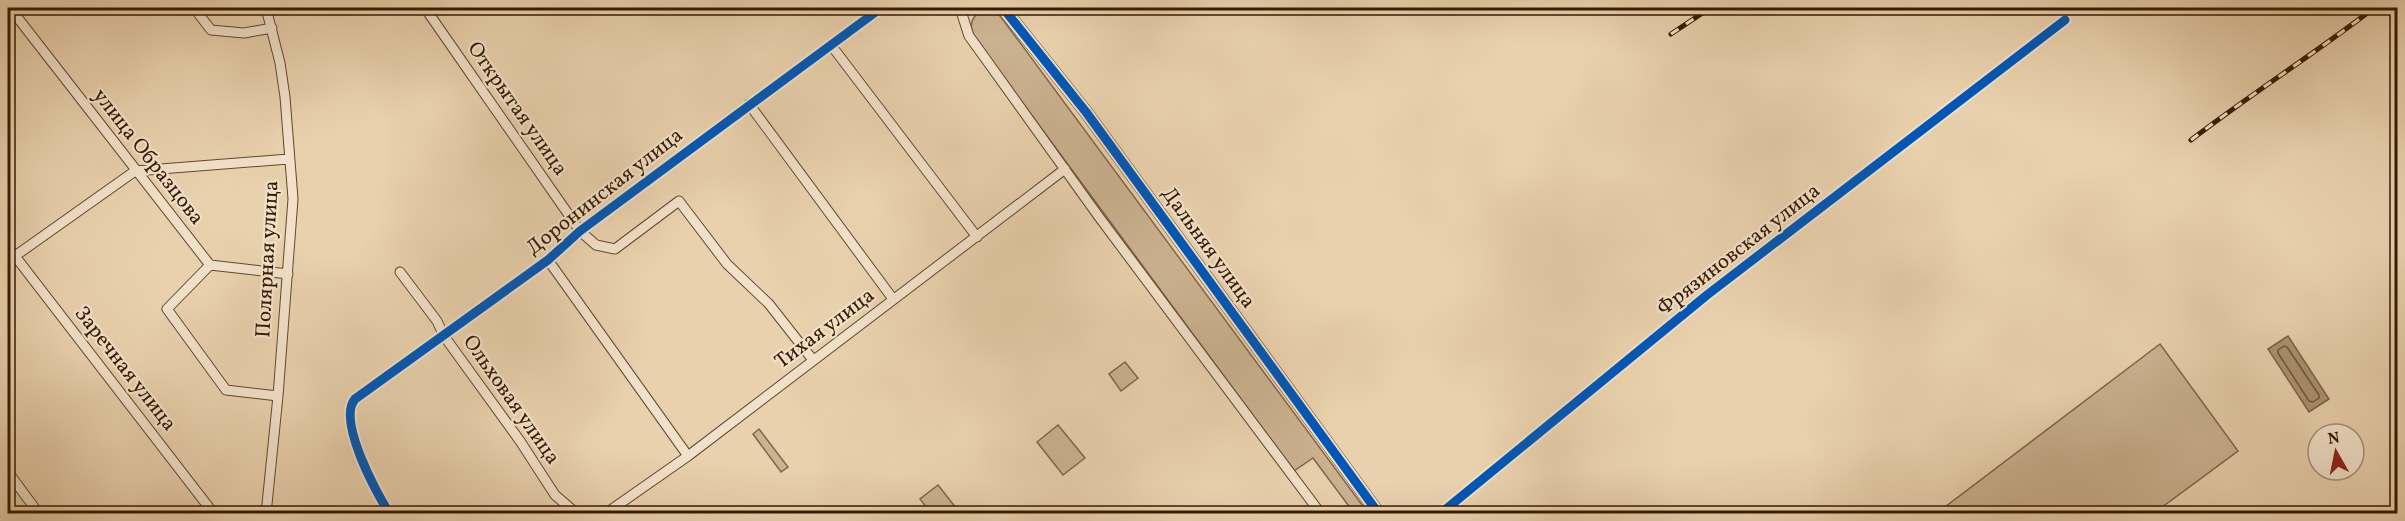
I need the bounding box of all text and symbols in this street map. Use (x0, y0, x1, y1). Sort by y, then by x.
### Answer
street label: Открытая улица (460, 36, 574, 182)
street label: улица Образцова (85, 83, 211, 231)
street label: Доронинская улица (520, 121, 690, 263)
street label: Фрязиновская улица (1651, 177, 1827, 323)
street label: Полярная улица (249, 180, 287, 338)
street label: Дальняя улица (1154, 181, 1262, 315)
street label: Тихая улица (769, 282, 881, 376)
street label: Заречная улица (67, 300, 183, 438)
street label: Ольховая улица (455, 329, 567, 471)
north arrow (2306, 422, 2366, 482)
text: N (2327, 427, 2342, 451)

